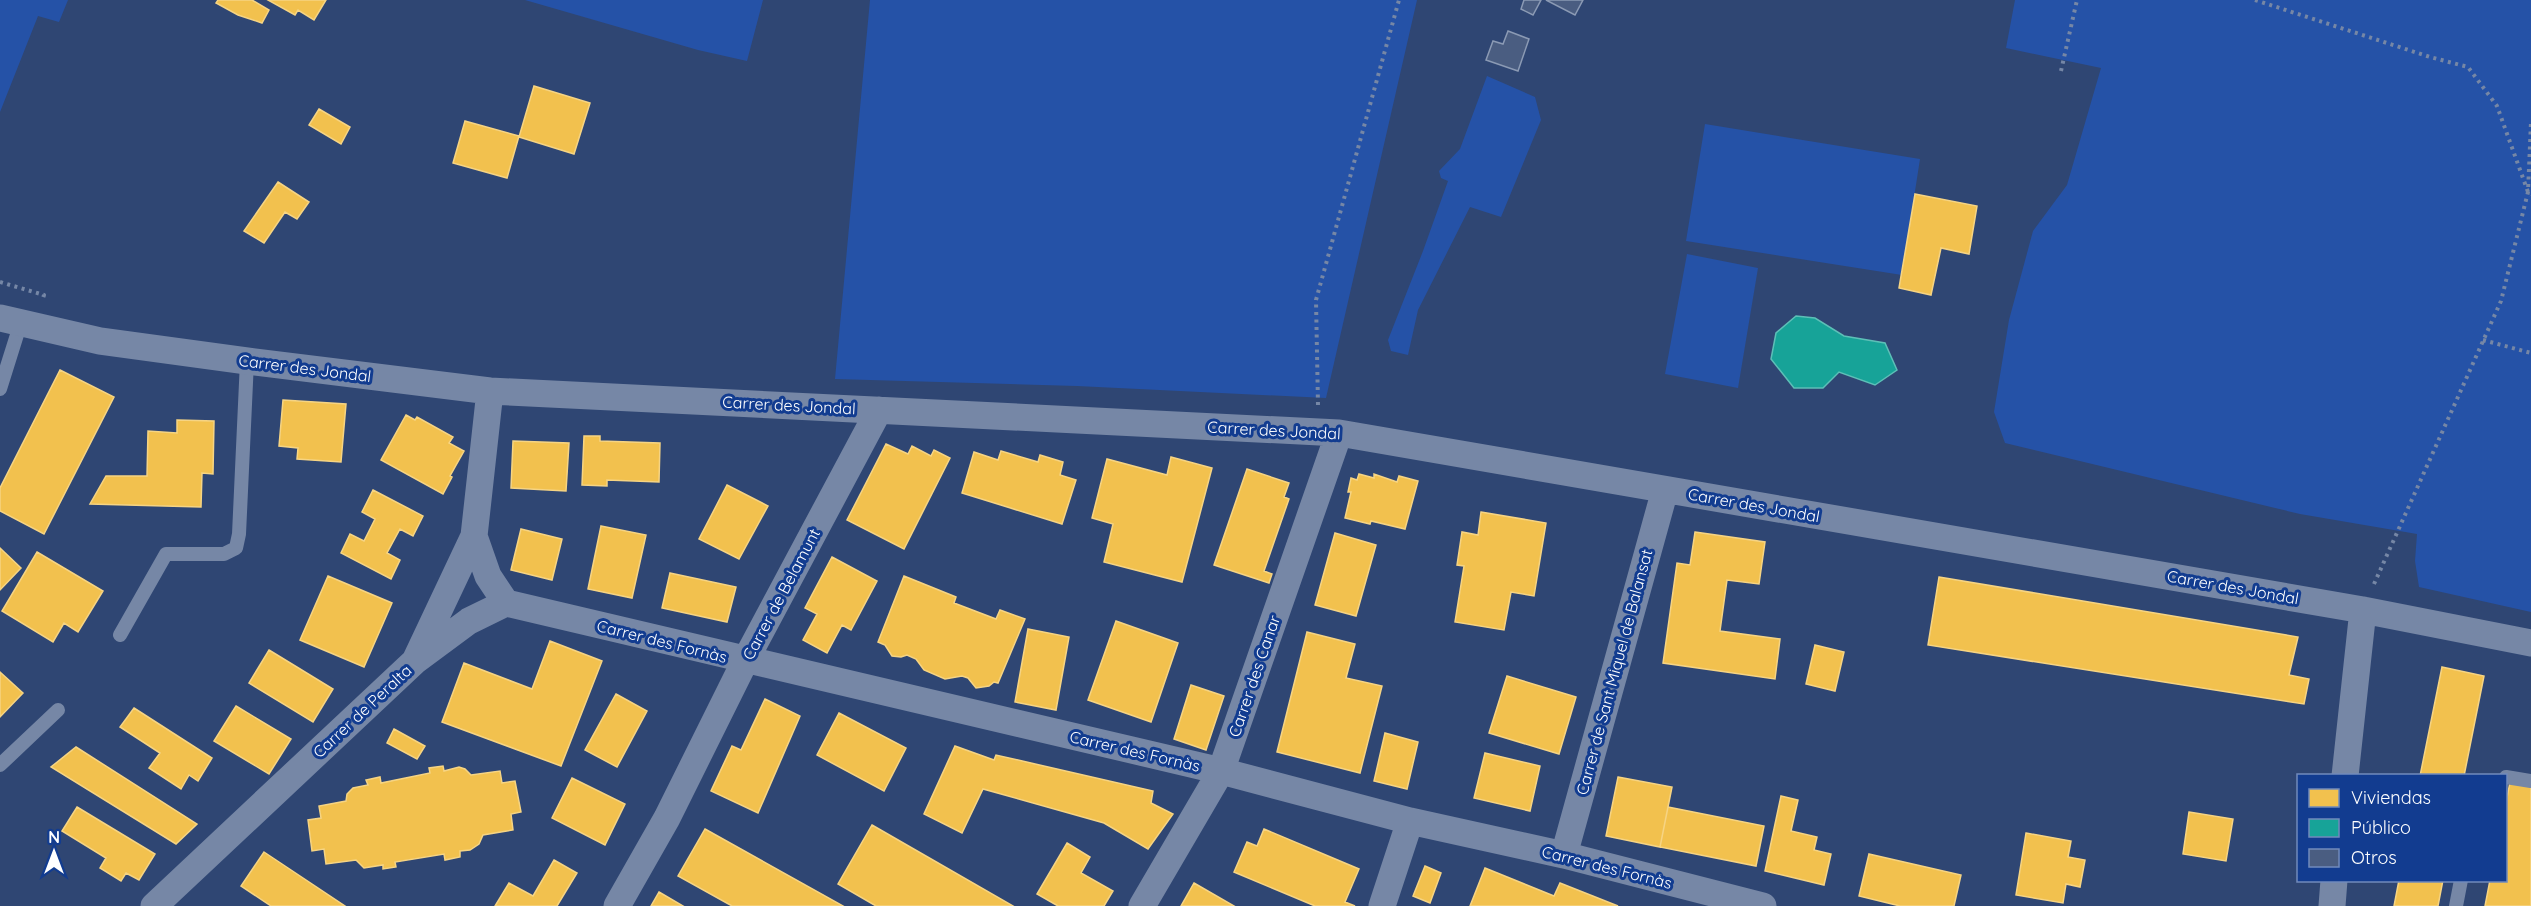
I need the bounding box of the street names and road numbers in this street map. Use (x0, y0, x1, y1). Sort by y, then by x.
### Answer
street label: Carrer des Jondal (238, 350, 372, 386)
street label: Carrer des Jondal (722, 392, 856, 418)
street label: Carrer des Jondal (1207, 417, 1341, 443)
street label: Carrer des Jondal (1687, 484, 1821, 526)
street label: Carrer de Belamunt (738, 525, 824, 663)
street label: Carrer de Sant Miquel de Balansat (1572, 547, 1656, 797)
street label: Carrer des Jondal (2166, 566, 2300, 608)
street label: Carrer des Canar (1224, 612, 1284, 740)
street label: Carrer des Fornàs (595, 615, 729, 667)
street label: Carrer de Peralta (309, 660, 415, 762)
street label: Carrer des Fornàs (1068, 726, 1202, 776)
street label: Carrer des Fornàs (1540, 841, 1674, 893)

